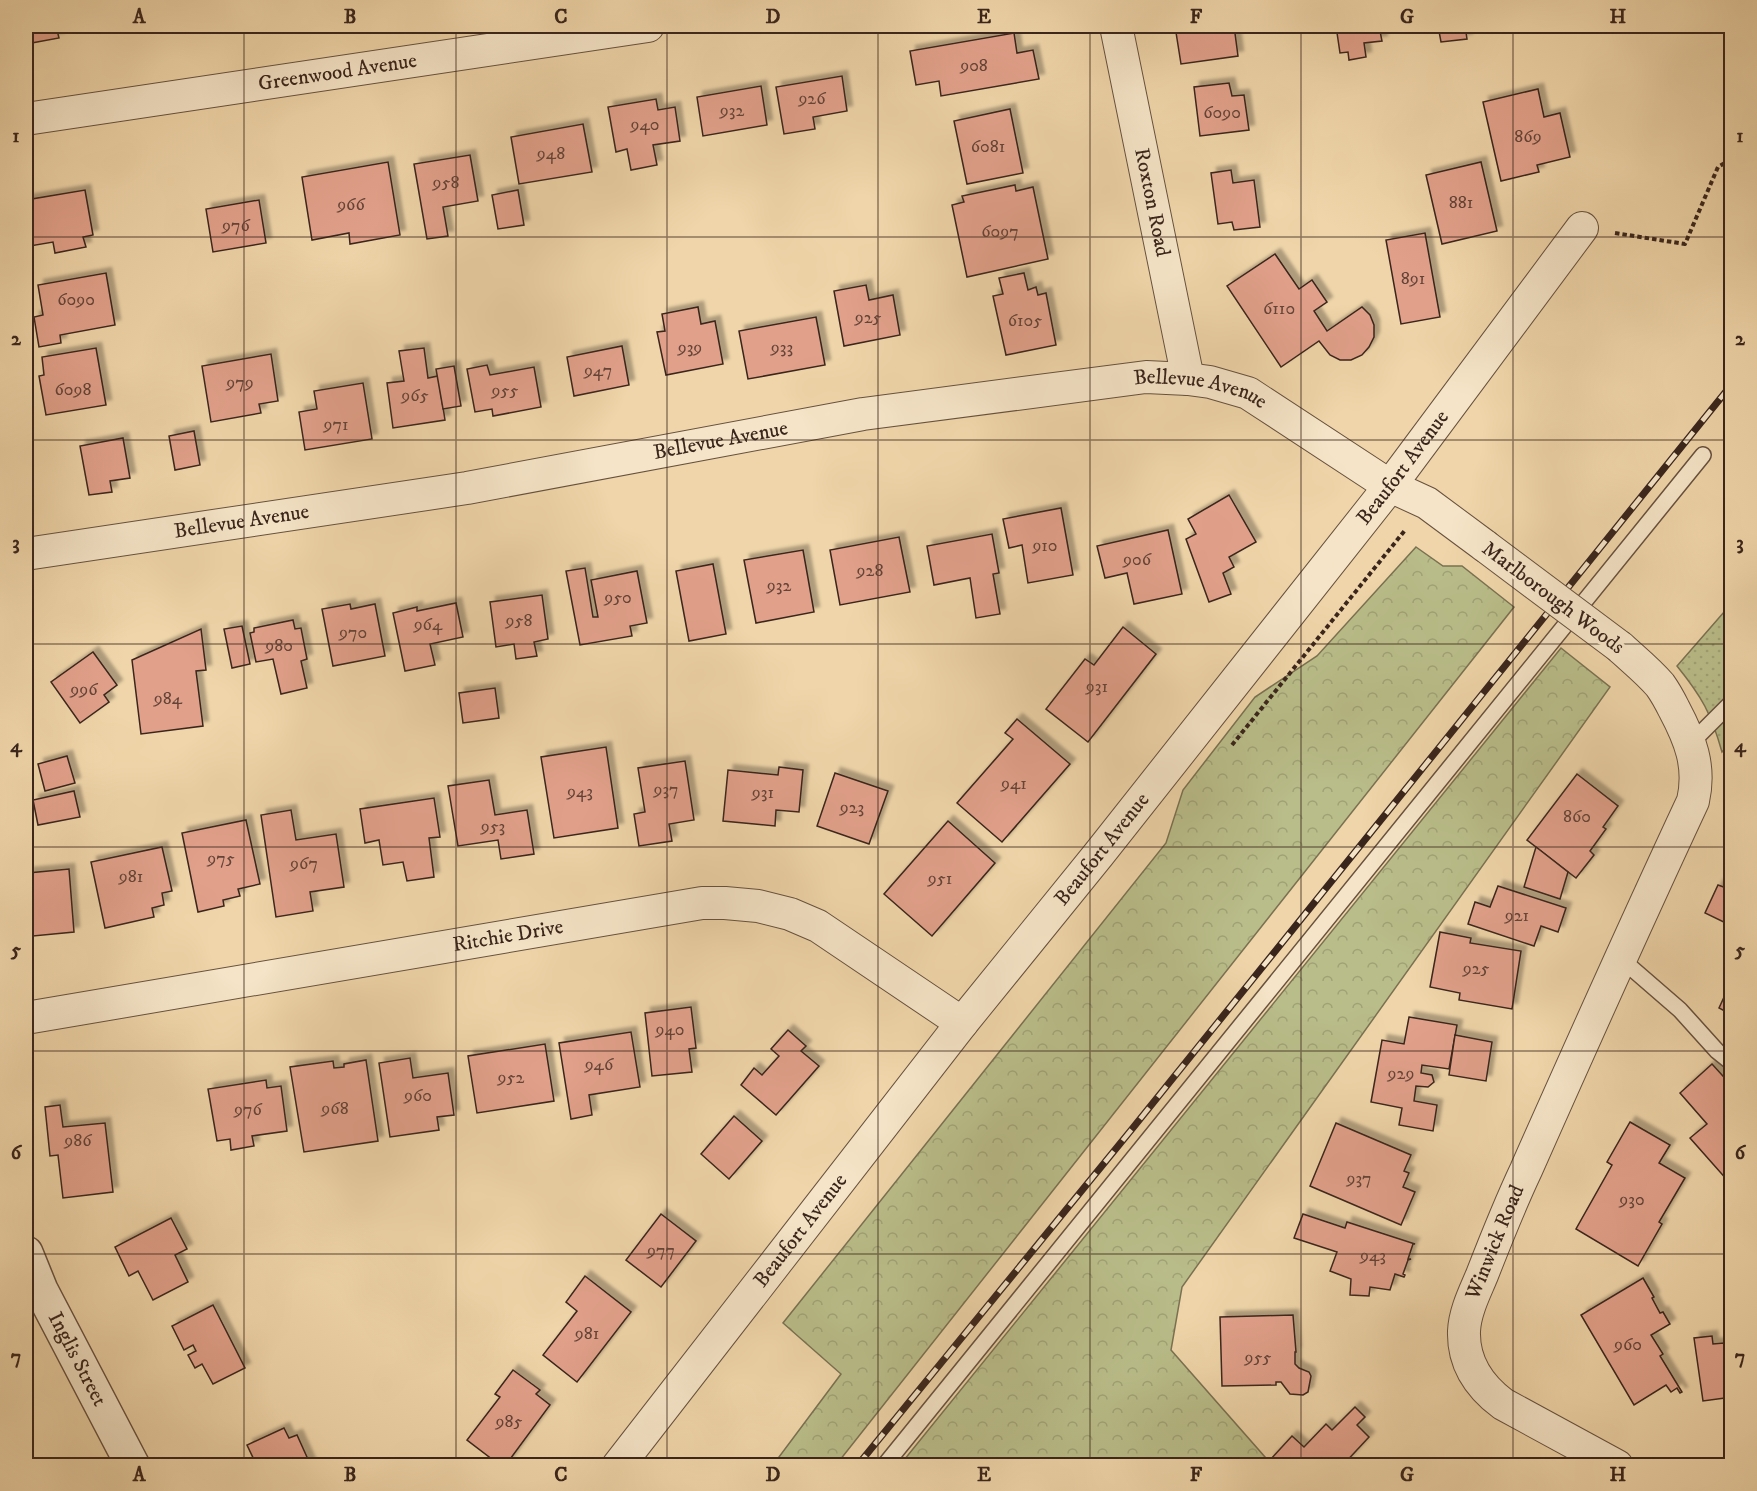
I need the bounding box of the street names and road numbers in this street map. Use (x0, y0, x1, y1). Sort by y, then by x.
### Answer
street label: Greenwood Avenue (256, 48, 419, 97)
street label: Roxton Road (1128, 146, 1176, 260)
street label: Bellevue Avenue (1132, 364, 1272, 415)
street label: Beaufort Avenue (1351, 405, 1455, 530)
street label: Bellevue Avenue (651, 415, 790, 466)
street label: Bellevue Avenue (172, 499, 311, 545)
street label: Marlborough Woods (1476, 536, 1630, 660)
street label: Beaufort Avenue (1049, 787, 1155, 911)
street label: Ritchie Drive (451, 914, 566, 958)
street label: Beaufort Avenue (748, 1168, 853, 1293)
street label: Winwick Road (1460, 1181, 1531, 1305)
street label: Inglis Street (42, 1308, 113, 1411)

